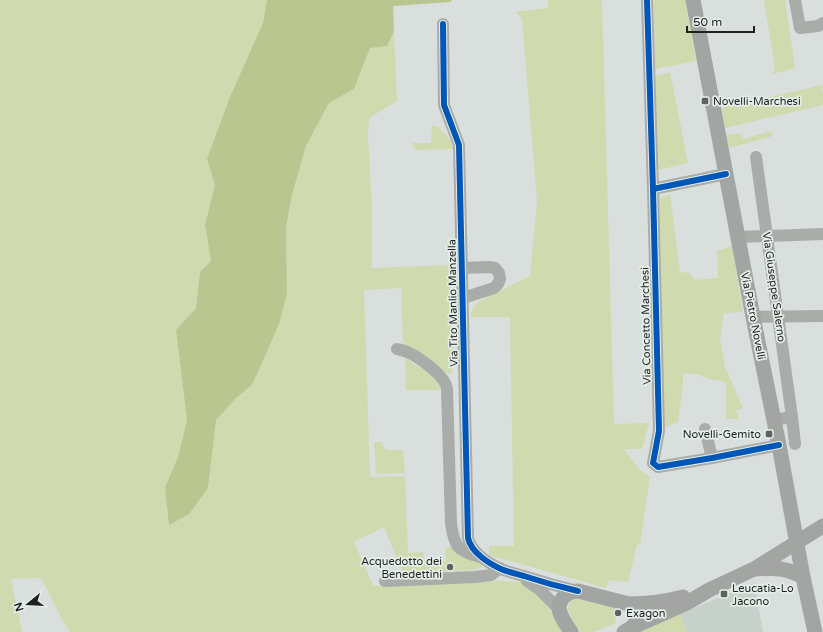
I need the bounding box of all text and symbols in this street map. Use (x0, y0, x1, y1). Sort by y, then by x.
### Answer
scale bar (687, 8, 754, 34)
text: 50 m (693, 15, 722, 29)
place label: Novelli-Marchesi (713, 95, 801, 108)
marker: Novelli-Marchesi (700, 96, 710, 106)
street label: Via Giuseppe Salerno (760, 231, 788, 343)
street label: Via Tito Manlio Manzella (445, 239, 461, 367)
street label: Via Concetto Marchesi (638, 267, 654, 385)
street label: Via Pietro Novelli (738, 271, 768, 361)
place label: Novelli-Gemito (683, 428, 761, 441)
marker: Novelli-Gemito (764, 429, 774, 439)
place label: Acquedotto dei Benedettini (361, 555, 442, 581)
marker: Acquedotto dei Benedettini (445, 562, 455, 572)
place label: Leucatia-Lo Jacono (732, 582, 794, 608)
north arrow (8, 584, 48, 624)
marker: Leucatia-Lo Jacono (719, 589, 729, 599)
text: N (11, 601, 27, 613)
place label: Exagon (626, 607, 665, 620)
marker: Exagon (613, 608, 623, 618)

